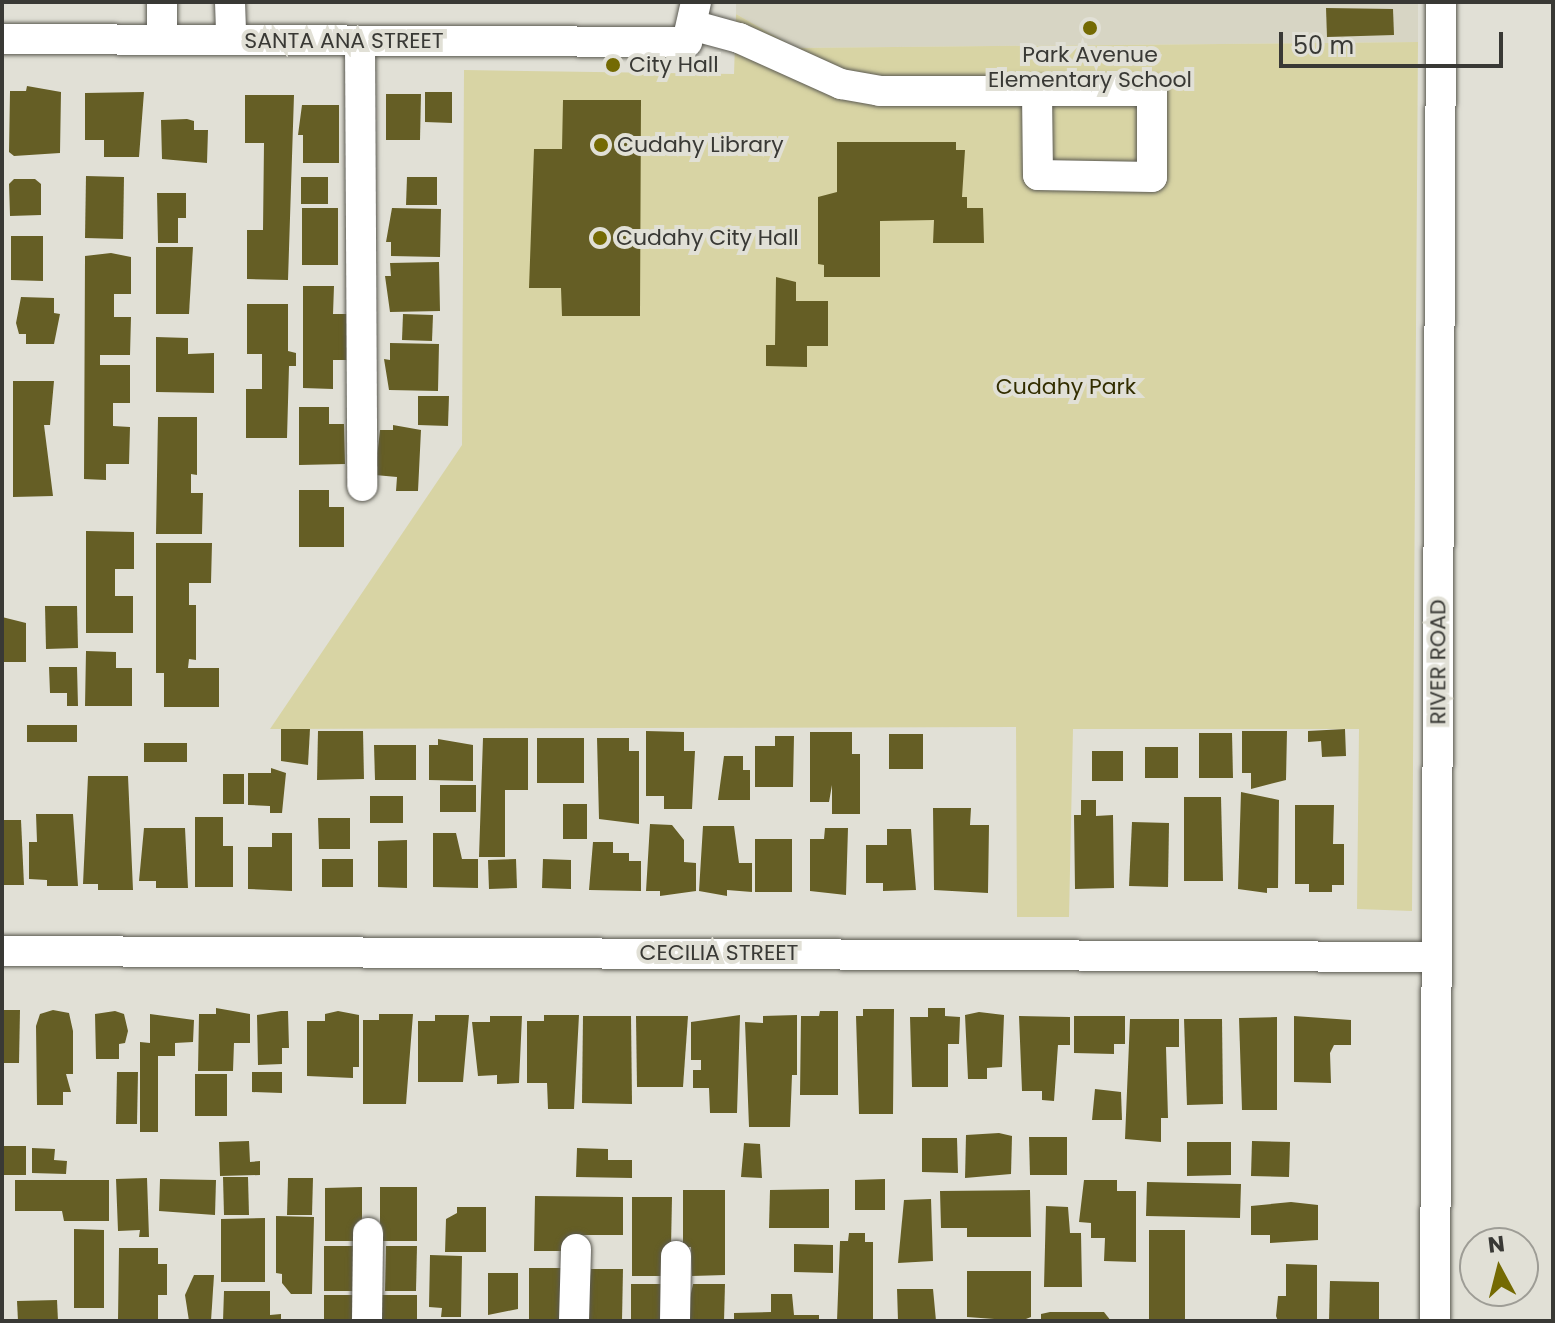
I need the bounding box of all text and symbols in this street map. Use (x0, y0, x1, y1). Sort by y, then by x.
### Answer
scale bar (1283, 16, 1507, 66)
marker: Park Avenue Elementary School (1081, 19, 1099, 37)
street label: SANTA ANA STREET (244, 28, 444, 54)
text: 50 m (1293, 29, 1354, 62)
place label: Park Avenue Elementary School (988, 41, 1192, 92)
place label: City Hall (629, 52, 719, 78)
marker: City Hall (604, 56, 622, 74)
place label: Cudahy Library (617, 132, 784, 158)
marker: Cudahy Library (592, 136, 610, 154)
place label: Cudahy City Hall (616, 225, 799, 251)
marker: Cudahy City Hall (591, 229, 609, 247)
park label: Cudahy Park (996, 374, 1136, 400)
street label: RIVER ROAD (1425, 599, 1451, 725)
street label: CECILIA STREET (640, 940, 798, 966)
north arrow (1459, 1227, 1539, 1307)
text: N (1486, 1228, 1506, 1261)

